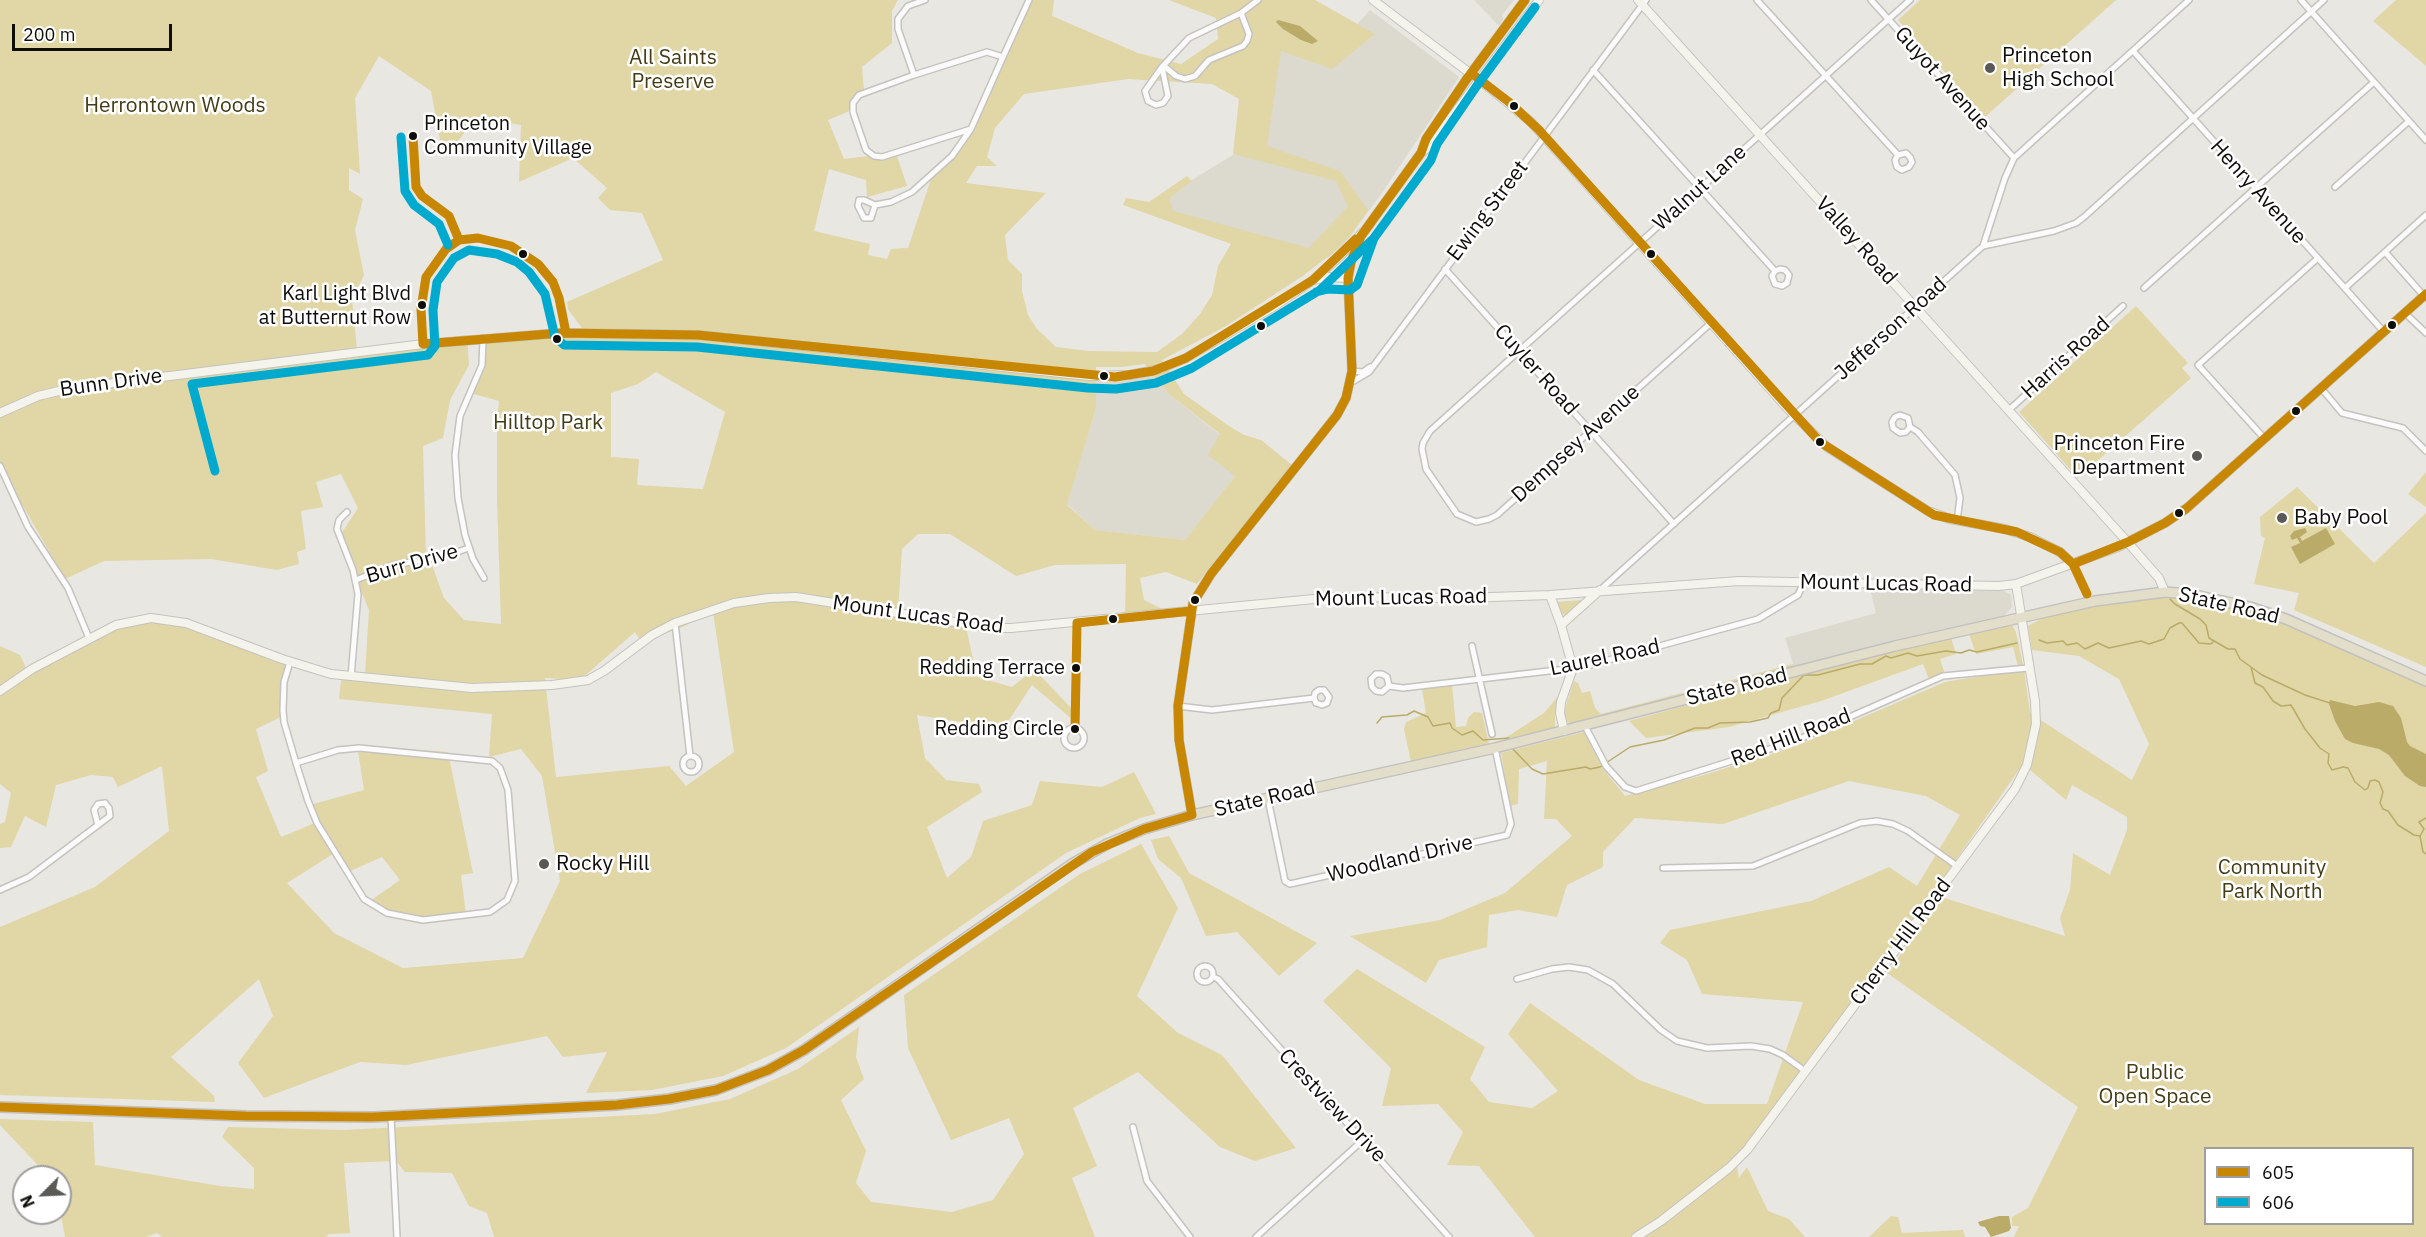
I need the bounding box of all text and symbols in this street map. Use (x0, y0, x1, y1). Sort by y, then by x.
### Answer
scale bar (15, 12, 176, 50)
street label: Guyot Avenue (1889, 22, 1995, 136)
text: 200 m (23, 23, 75, 46)
place label: Princeton High School (2002, 43, 2114, 93)
park label: All Saints Preserve (629, 45, 717, 95)
marker: Princeton High School (1983, 61, 1997, 75)
park label: Herrontown Woods (84, 93, 266, 119)
unlabelled marker (1508, 100, 1520, 112)
place label: Princeton Community Village (424, 112, 592, 159)
marker: Princeton Community Village (407, 130, 419, 142)
street label: Henry Avenue (2205, 135, 2311, 249)
street label: Walnut Lane (1648, 140, 1752, 236)
street label: Ewing Street (1442, 156, 1534, 266)
street label: Valley Road (1810, 192, 1902, 290)
unlabelled marker (517, 248, 529, 260)
unlabelled marker (1645, 248, 1657, 260)
street label: Jefferson Road (1830, 272, 1952, 386)
place label: Karl Light Blvd at Butternut Row (259, 282, 411, 329)
marker: Karl Light Blvd at Butternut Row (416, 299, 428, 311)
street label: Harris Road (2017, 312, 2115, 404)
street label: Cuyler Road (1489, 319, 1583, 421)
unlabelled marker (2386, 319, 2398, 331)
unlabelled marker (1255, 320, 1267, 332)
unlabelled marker (551, 333, 563, 345)
street label: Bunn Drive (58, 363, 164, 403)
unlabelled marker (1098, 370, 1110, 382)
street label: Dempsey Avenue (1507, 380, 1645, 508)
unlabelled marker (2290, 405, 2302, 417)
park label: Hilltop Park (493, 410, 603, 436)
place label: Princeton Fire Department (2054, 431, 2185, 481)
unlabelled marker (1814, 436, 1826, 448)
marker: Princeton Fire Department (2190, 449, 2204, 463)
place label: Baby Pool (2294, 505, 2388, 531)
unlabelled marker (2173, 507, 2185, 519)
marker: Baby Pool (2275, 511, 2289, 525)
street label: Burr Drive (363, 539, 461, 589)
street label: Mount Lucas Road (1800, 570, 1972, 598)
street label: State Road (2176, 582, 2282, 630)
street label: Mount Lucas Road (1315, 584, 1487, 612)
street label: Mount Lucas Road (831, 591, 1005, 639)
unlabelled marker (1189, 594, 1201, 606)
unlabelled marker (1107, 613, 1119, 625)
street label: Laurel Road (1548, 634, 1662, 682)
place label: Redding Terrace (919, 656, 1065, 680)
marker: Redding Terrace (1070, 662, 1082, 674)
street label: State Road (1684, 662, 1790, 712)
street label: Red Hill Road (1727, 704, 1855, 772)
place label: Redding Circle (935, 717, 1064, 741)
marker: Redding Circle (1069, 723, 1081, 735)
street label: State Road (1212, 775, 1318, 823)
street label: Woodland Drive (1325, 830, 1475, 888)
place label: Rocky Hill (556, 851, 649, 877)
park label: Community Park North (2218, 855, 2326, 905)
marker: Rocky Hill (537, 857, 551, 871)
street label: Cherry Hill Road (1845, 874, 1957, 1010)
street label: Crestview Drive (1273, 1044, 1391, 1168)
park label: Public Open Space (2098, 1060, 2212, 1110)
legend (2204, 1147, 2414, 1225)
text: 605 (2262, 1161, 2294, 1184)
north arrow (12, 1165, 72, 1225)
text: 606 (2262, 1191, 2294, 1214)
text: N (16, 1192, 39, 1211)

